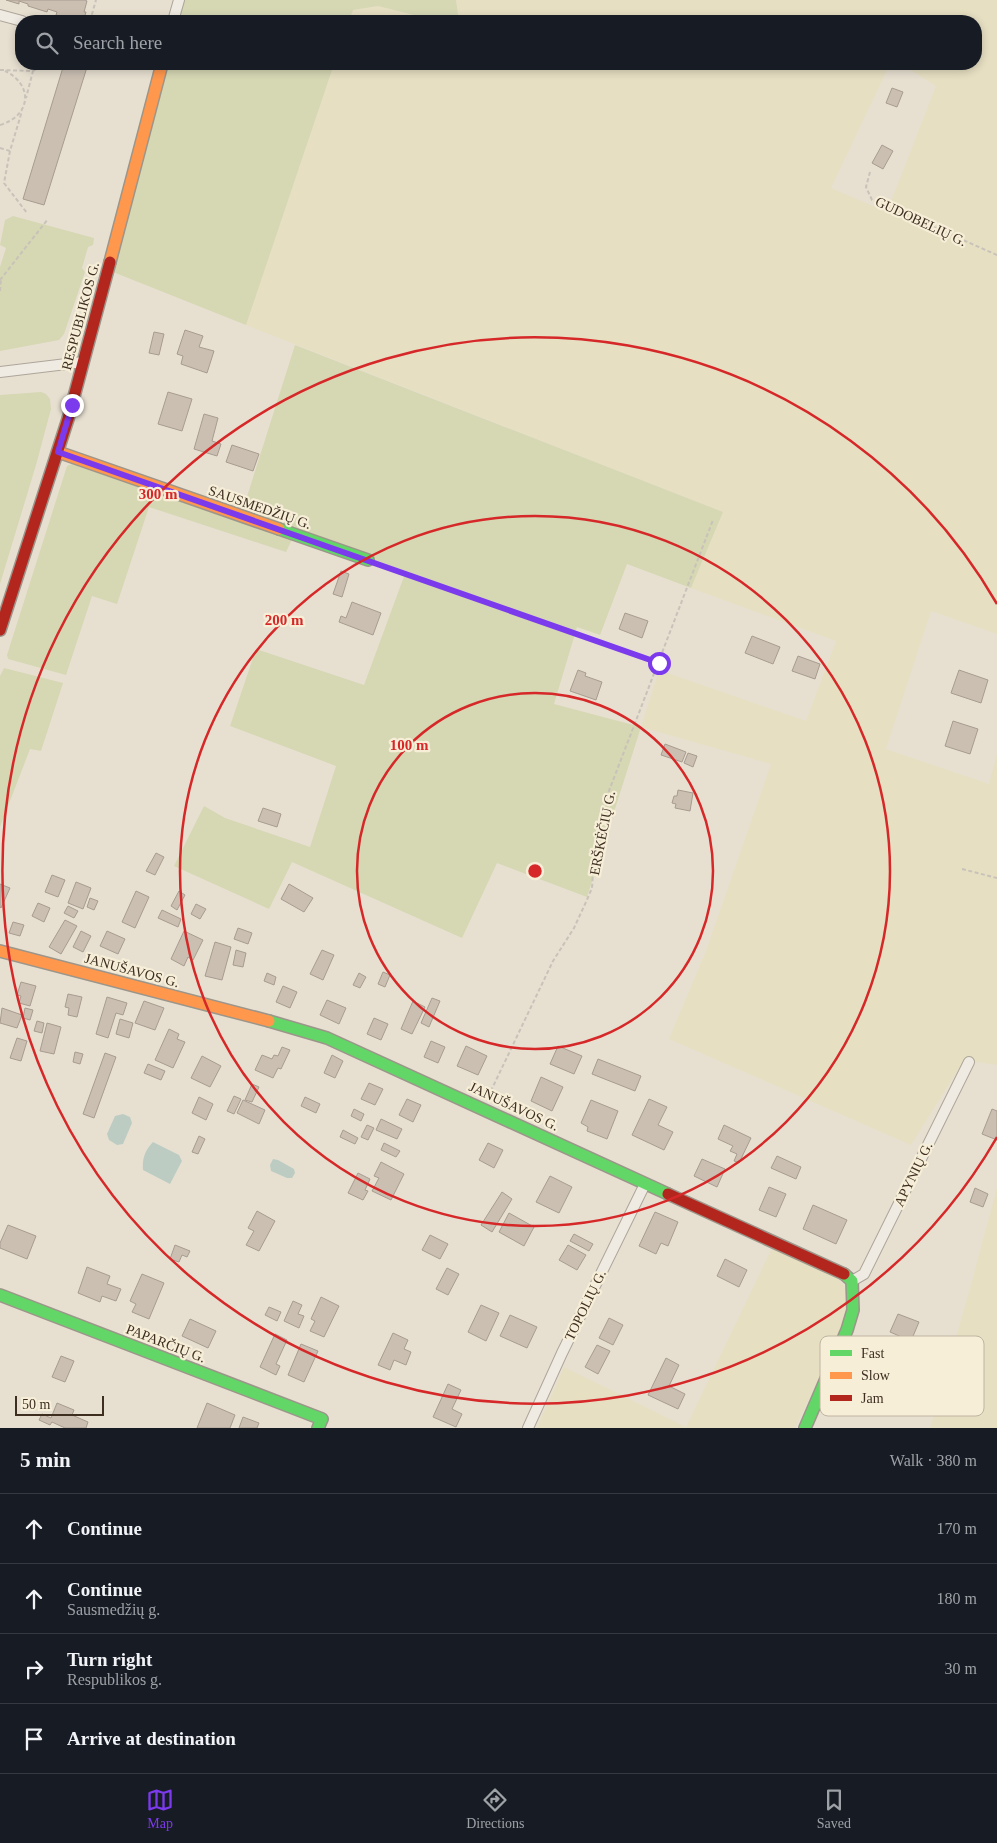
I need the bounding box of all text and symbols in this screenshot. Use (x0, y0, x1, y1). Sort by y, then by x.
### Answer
search box (15, 15, 982, 70)
icon: search (33, 29, 61, 57)
text: Search here (73, 32, 162, 53)
street label: GUDOBELIŲ G. (873, 194, 969, 249)
street label: RESPUBLIKOS G. (59, 260, 102, 372)
route end (61, 394, 84, 417)
street label: SAUSMEDŽIŲ G. (207, 482, 313, 532)
text: 300 m (139, 486, 178, 502)
text: 200 m (265, 612, 304, 628)
route start (648, 652, 671, 675)
text: 100 m (390, 737, 429, 753)
street label: ERŠKĖČIŲ G. (586, 789, 618, 877)
centre of rings (526, 862, 544, 880)
street label: JANUŠAVOS G. (83, 950, 181, 990)
street label: JANUŠAVOS G. (467, 1078, 561, 1134)
street label: APYNIŲ G. (891, 1139, 936, 1209)
street label: TOPOLIŲ G. (562, 1267, 609, 1343)
street label: PAPARČIŲ G. (124, 1321, 208, 1365)
legend (820, 1336, 984, 1416)
text: Fast (861, 1346, 884, 1361)
text: Slow (861, 1368, 891, 1383)
text: Jam (861, 1391, 884, 1406)
scale bar (15, 1393, 104, 1416)
text: 50 m (22, 1397, 50, 1412)
text: 5 min (20, 1448, 71, 1472)
text: Walk · 380 m (890, 1452, 977, 1469)
icon: ahead (20, 1515, 48, 1543)
text: Continue (67, 1518, 142, 1539)
text: 170 m (937, 1520, 977, 1537)
text: Continue (67, 1579, 142, 1600)
icon: ahead (20, 1585, 48, 1613)
text: 180 m (937, 1590, 977, 1607)
text: Sausmedžių g. (67, 1601, 160, 1618)
text: Turn right (67, 1649, 152, 1670)
icon: right (20, 1655, 48, 1683)
text: 30 m (945, 1660, 977, 1677)
text: Respublikos g. (67, 1671, 162, 1688)
icon: arrive (20, 1725, 48, 1753)
text: Arrive at destination (67, 1728, 236, 1749)
tab: Map (146, 1786, 174, 1832)
tab: Directions (466, 1786, 525, 1832)
tab: Saved (817, 1786, 851, 1832)

